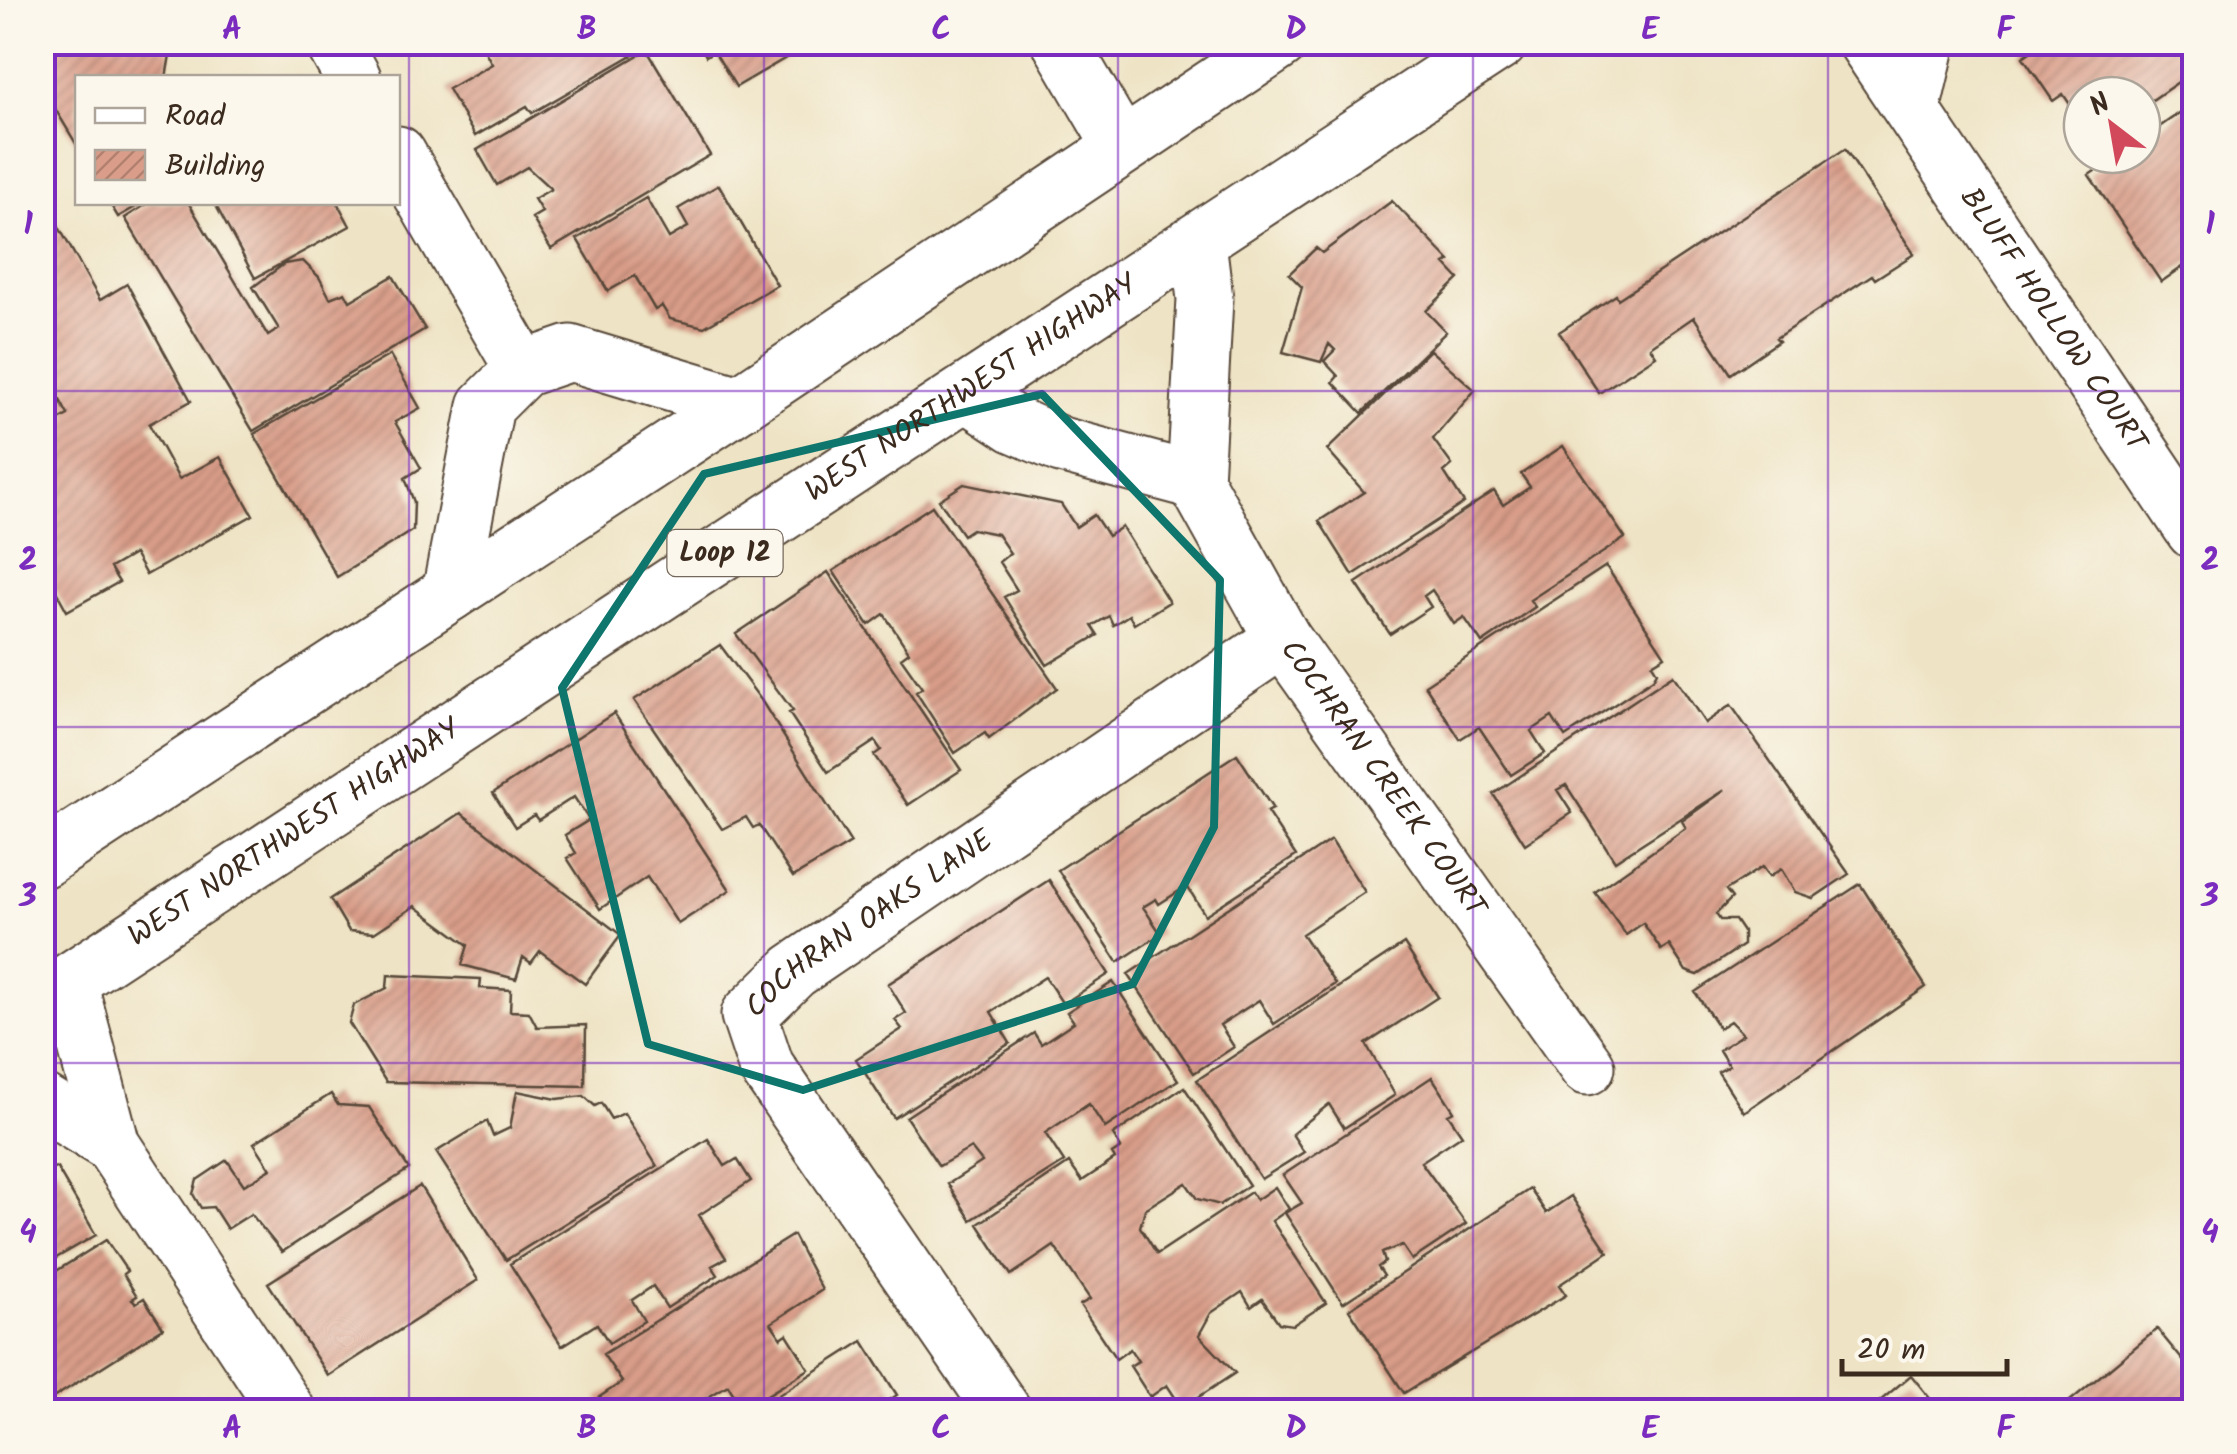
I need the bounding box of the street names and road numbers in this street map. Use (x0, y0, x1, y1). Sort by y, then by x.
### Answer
street label: BLUFF HOLLOW COURT (1946, 178, 2161, 465)
street label: WEST NORTHWEST HIGHWAY (796, 261, 1149, 516)
road number: Loop 12 (668, 530, 782, 576)
street label: COCHRAN CREEK COURT (1267, 630, 1499, 930)
street label: WEST NORTHWEST HIGHWAY (119, 705, 472, 960)
street label: COCHRAN OAKS LANE (734, 817, 1005, 1030)

